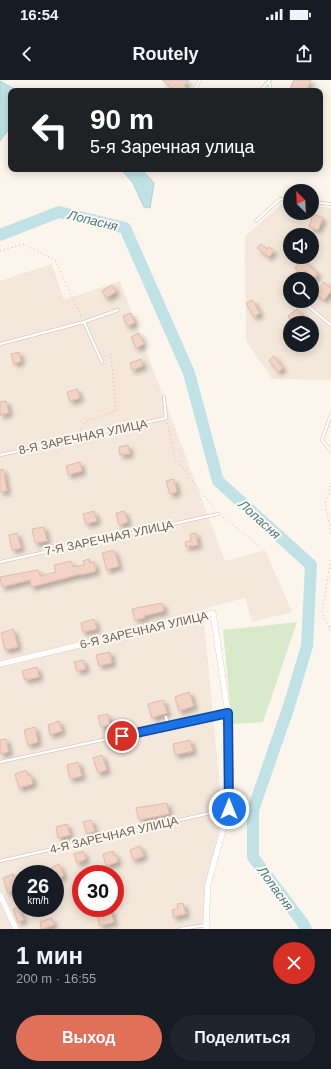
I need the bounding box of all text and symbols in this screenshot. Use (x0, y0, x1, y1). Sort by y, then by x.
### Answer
text: 16:54 (20, 6, 58, 23)
icon: back (16, 43, 38, 65)
icon: share (293, 43, 315, 65)
text: Routely (132, 44, 199, 64)
icon: left (24, 104, 76, 156)
text: 90 m (90, 104, 154, 135)
text: 5-я Заречная улица (90, 137, 255, 157)
north arrow (283, 184, 319, 220)
map controls (283, 184, 319, 352)
water label: Лопасня (65, 207, 120, 234)
button: sound (283, 228, 319, 264)
button: search (283, 272, 319, 308)
button: layers (283, 316, 319, 352)
street label: 8-Я ЗАРЕЧНАЯ УЛИЦА (17, 417, 149, 457)
water label: Лопасня (235, 496, 284, 542)
street label: 7-Я ЗАРЕЧНАЯ УЛИЦА (43, 518, 175, 558)
street label: 6-Я ЗАРЕЧНАЯ УЛИЦА (79, 608, 209, 652)
pin (105, 719, 139, 753)
icon: arrive (111, 725, 133, 747)
position arrow (208, 788, 250, 830)
street label: 4-Я ЗАРЕЧНАЯ УЛИЦА (49, 813, 179, 857)
water label: Лопасня (254, 862, 297, 913)
speed limit sign: 30 (72, 865, 124, 917)
text: 26 (27, 875, 49, 897)
text: km/h (27, 895, 49, 906)
text: 1 мин (16, 942, 83, 969)
button: close (273, 942, 315, 984)
text: 200 m · 16:55 (16, 971, 96, 986)
button: Выход (16, 1015, 162, 1061)
button: Поделиться (170, 1015, 315, 1061)

